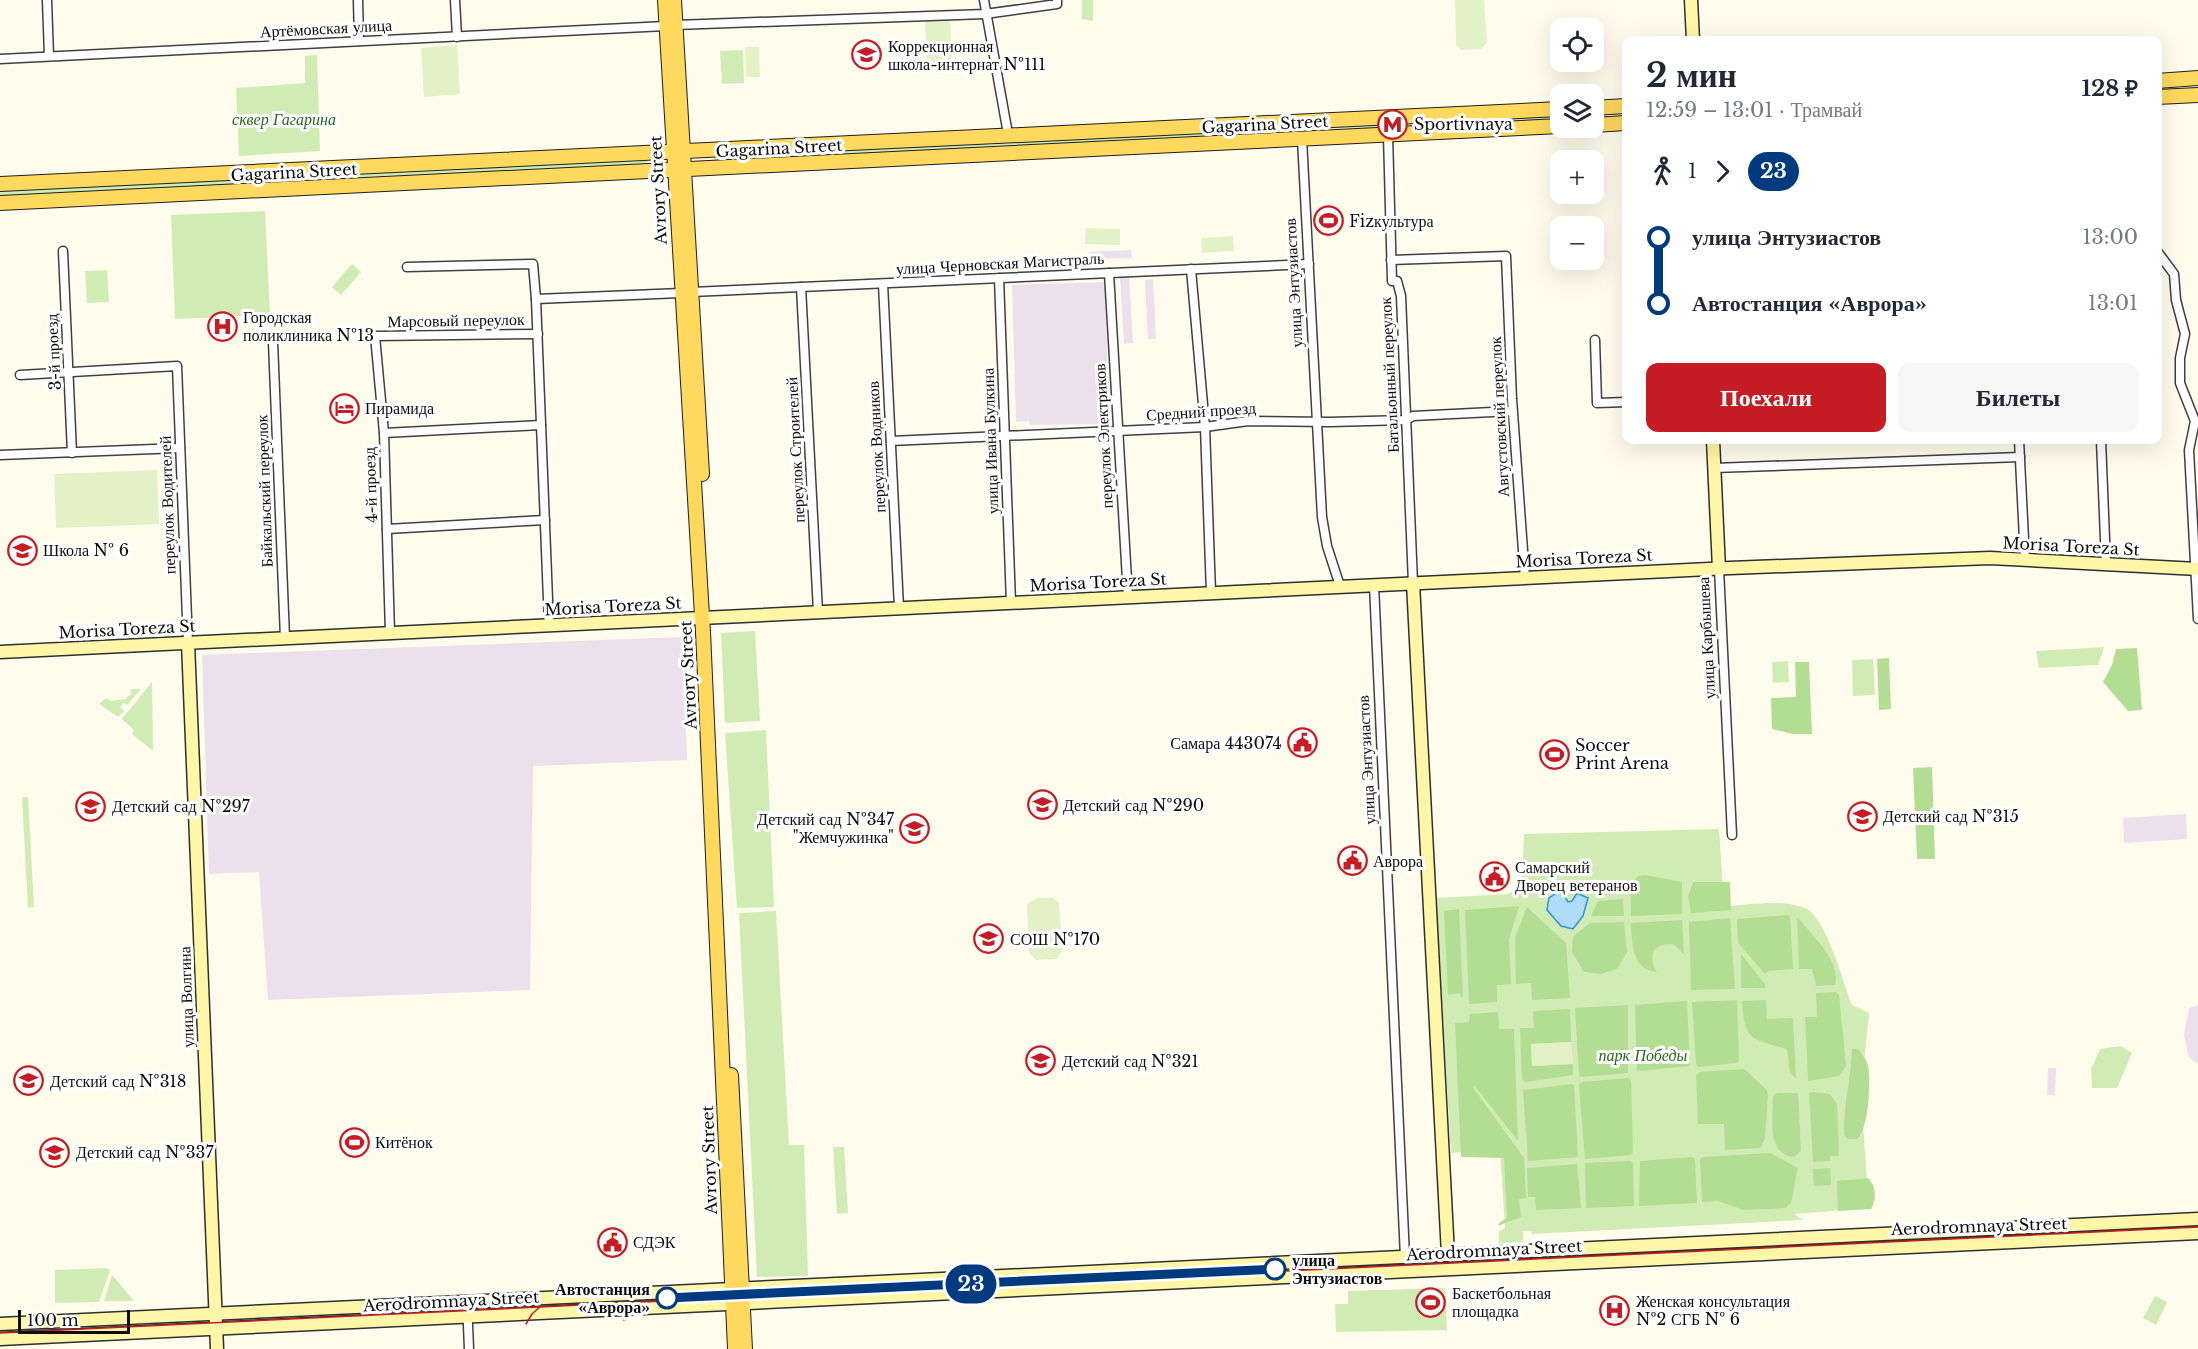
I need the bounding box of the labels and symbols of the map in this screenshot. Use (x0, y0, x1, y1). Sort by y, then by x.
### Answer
street label: Артёмовская улица (259, 15, 393, 41)
place label: Коррекционная школа-интернат №111 (888, 36, 1046, 74)
school or university icon: Коррекционная школа-интернат №111 (851, 39, 883, 71)
metro station icon: Sportivnaya (1377, 108, 1409, 140)
park label: сквер Гагарина (232, 109, 336, 129)
street label: Gagarina Street (1201, 111, 1329, 137)
place label: Sportivnaya (1414, 114, 1513, 134)
street label: Avrory Street (645, 135, 671, 246)
street label: Gagarina Street (715, 135, 843, 161)
street label: Gagarina Street (230, 159, 358, 185)
sports icon: Fizкультура (1312, 205, 1344, 237)
place label: Fizкультура (1349, 211, 1434, 231)
street label: улица Энтузиастов (1280, 217, 1306, 348)
street label: улица Черновская Магистраль (895, 248, 1105, 278)
street label: Батальонный переулок (1375, 296, 1403, 453)
place label: Городская поликлиника №13 (243, 307, 374, 345)
street label: Марсовый переулок (387, 309, 525, 331)
hospital icon: Городская поликлиника №13 (206, 310, 238, 342)
street label: 3-й проезд (41, 313, 65, 391)
street label: Августовский переулок (1485, 336, 1513, 498)
street label: переулок Электриков (1089, 362, 1117, 509)
street label: улица Ивана Булкина (977, 367, 1003, 515)
street label: переулок Строителей (781, 376, 809, 523)
street label: переулок Водников (863, 380, 889, 513)
hotel icon: Пирамида (328, 392, 360, 424)
street label: Средний проезд (1145, 397, 1257, 425)
place label: Пирамида (365, 398, 434, 418)
street label: Байкальский переулок (251, 414, 277, 568)
street label: переулок Водителей (155, 435, 179, 575)
street label: 4-й проезд (359, 447, 381, 523)
street label: Morisa Toreza St (2002, 532, 2140, 560)
school or university icon: Школа № 6 (6, 534, 38, 566)
place label: Школа № 6 (43, 540, 129, 560)
street label: Morisa Toreza St (1515, 544, 1653, 572)
street label: Morisa Toreza St (1029, 568, 1167, 596)
street label: улица Карбышева (1693, 576, 1719, 700)
street label: Morisa Toreza St (544, 592, 682, 620)
street label: Morisa Toreza St (58, 615, 196, 643)
street label: Avrory Street (675, 620, 701, 731)
street label: улица Энтузиастов (1353, 694, 1379, 825)
public building icon: Самара 443074 (1287, 727, 1319, 759)
place label: Самара 443074 (1170, 733, 1282, 753)
place label: Soccer Print Arena (1575, 735, 1669, 773)
sports icon: Soccer Print Arena (1538, 738, 1570, 770)
school or university icon: Детский сад №290 (1026, 789, 1058, 821)
school or university icon: Детский сад №297 (75, 790, 107, 822)
place label: Детский сад №290 (1063, 795, 1204, 815)
place label: Детский сад №297 (112, 796, 251, 816)
school or university icon: Детский сад №315 (1846, 800, 1878, 832)
place label: Детский сад №315 (1883, 806, 2019, 826)
place label: Детский сад №347 "Жемчужинка" (757, 809, 895, 847)
school or university icon: Детский сад №347 "Жемчужинка" (899, 812, 931, 844)
public building icon: Аврора (1336, 845, 1368, 877)
place label: Аврора (1373, 851, 1423, 871)
place label: Самарский Дворец ветеранов (1515, 857, 1638, 895)
public building icon: Самарский Дворец ветеранов (1478, 860, 1510, 892)
school or university icon: СОШ №170 (973, 923, 1005, 955)
place label: СОШ №170 (1010, 929, 1100, 949)
street label: улица Волгина (174, 946, 198, 1048)
school or university icon: Детский сад №321 (1025, 1045, 1057, 1077)
park label: парк Победы (1599, 1045, 1688, 1065)
place label: Детский сад №321 (1062, 1051, 1199, 1071)
school or university icon: Детский сад №318 (13, 1065, 45, 1097)
place label: Детский сад №318 (50, 1071, 186, 1091)
street label: Avrory Street (697, 1105, 721, 1216)
sports icon: Китёнок (338, 1126, 370, 1158)
place label: Китёнок (375, 1132, 433, 1152)
school or university icon: Детский сад №337 (39, 1136, 71, 1168)
place label: Детский сад №337 (76, 1142, 214, 1162)
street label: Aerodromnaya Street (1890, 1213, 2067, 1239)
public building icon: СДЭК (596, 1226, 628, 1258)
place label: СДЭК (633, 1232, 676, 1252)
street label: Aerodromnaya Street (1405, 1235, 1582, 1265)
place label: улица Энтузиастов (1292, 1250, 1383, 1288)
marker: улица Энтузиастов (1264, 1258, 1286, 1280)
line badge: 23 (944, 1264, 998, 1304)
place label: Автостанция «Аврора» (555, 1279, 650, 1317)
place label: Баскетбольная площадка (1452, 1283, 1552, 1321)
street label: Aerodromnaya Street (362, 1286, 539, 1316)
sports icon: Баскетбольная площадка (1415, 1286, 1447, 1318)
marker: Автостанция «Аврора» (656, 1287, 678, 1309)
place label: Женская консультация №2 СГБ № 6 (1636, 1291, 1791, 1329)
hospital icon: Женская консультация №2 СГБ № 6 (1599, 1294, 1631, 1326)
scale bar (18, 1307, 130, 1334)

